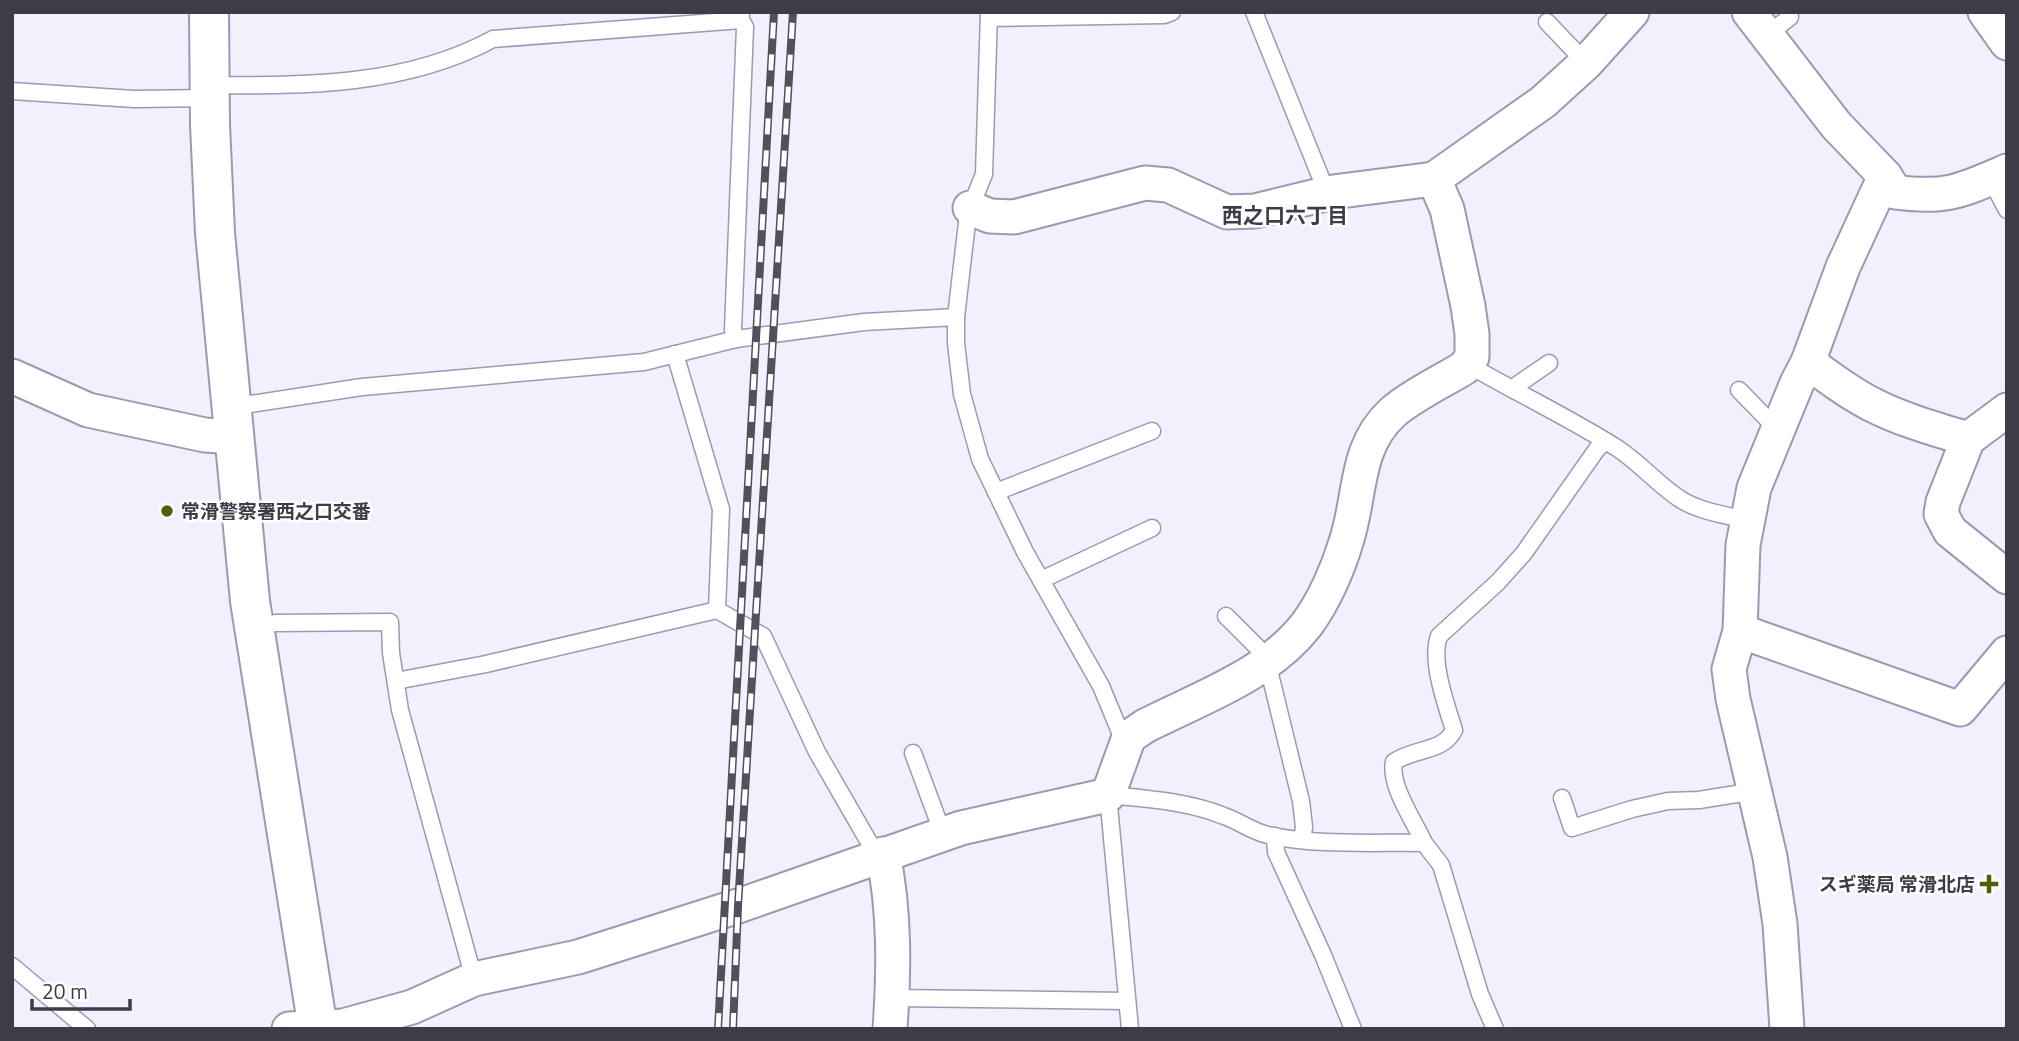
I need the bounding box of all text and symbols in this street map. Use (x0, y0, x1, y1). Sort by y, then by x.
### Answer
district label: 西之口六丁目 (1222, 199, 1348, 231)
place label: 常滑警察署西之口交番 (181, 496, 371, 525)
marker: 常滑警察署西之口交番 (159, 503, 175, 519)
place label: スギ薬局 常滑北店 (1819, 869, 1975, 898)
marker: スギ薬局 常滑北店 (1981, 876, 1997, 892)
scale bar (32, 968, 130, 1012)
text: 20 m (42, 975, 88, 1007)

